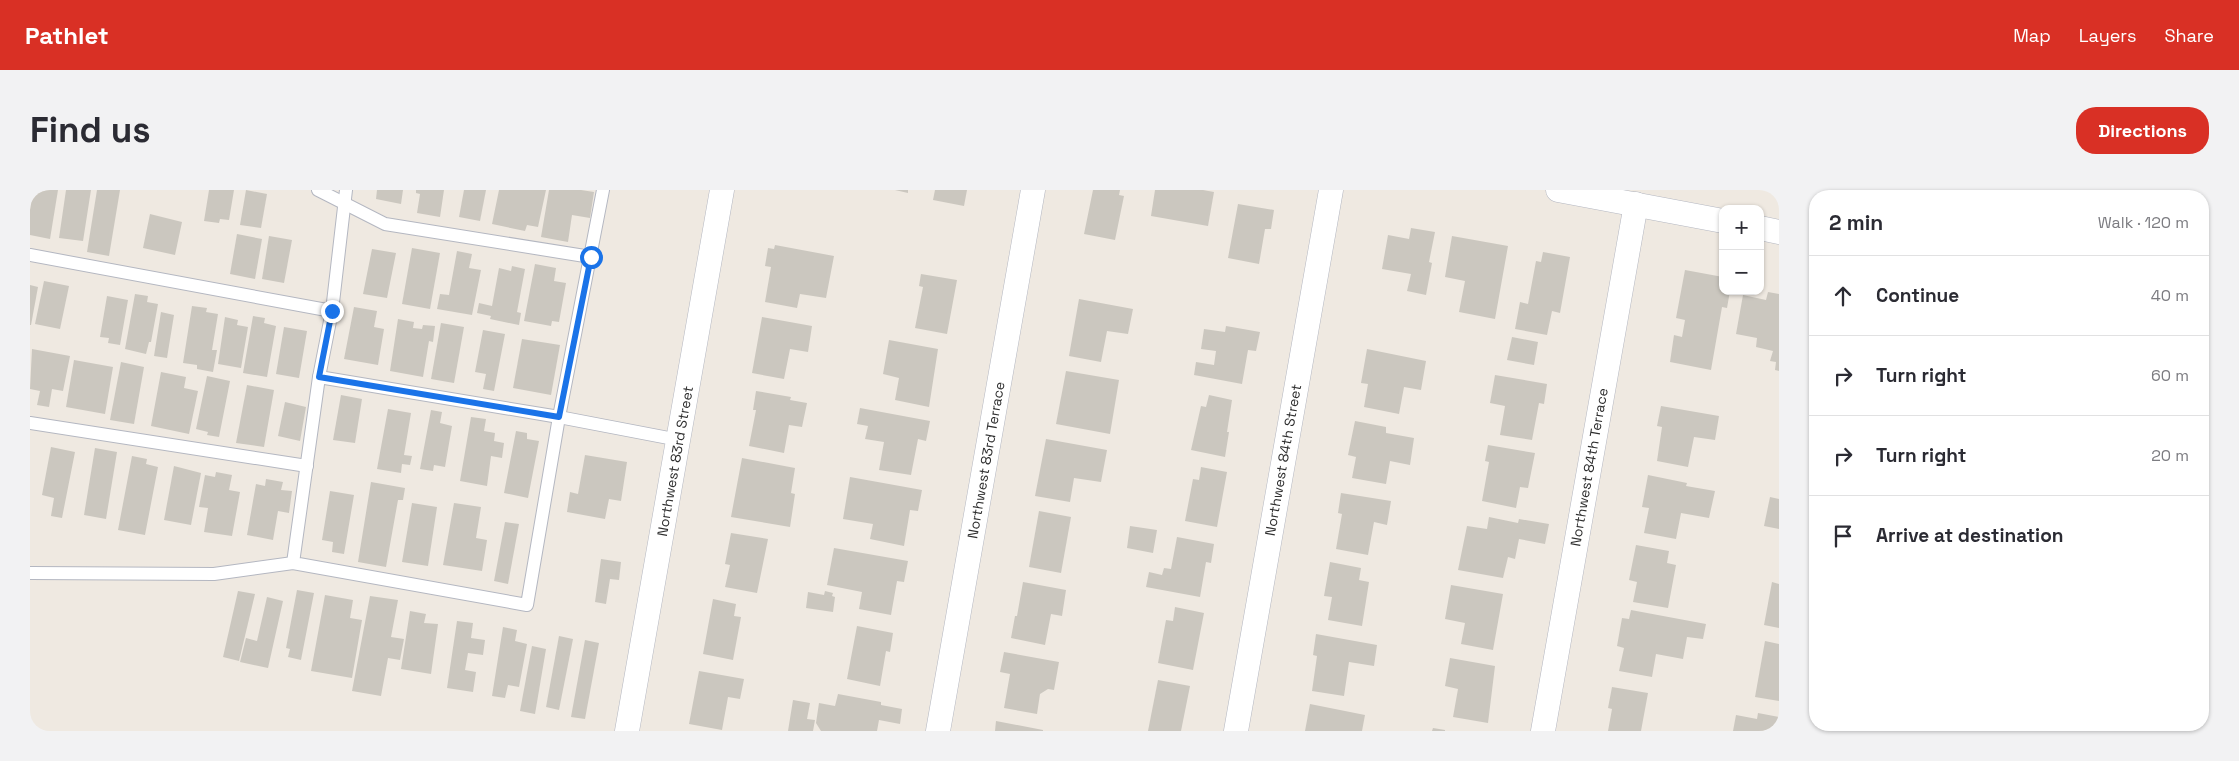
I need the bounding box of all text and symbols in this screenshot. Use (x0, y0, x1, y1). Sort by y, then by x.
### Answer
text: Pathlet (25, 20, 109, 51)
text: Map (2013, 24, 2051, 47)
text: Layers (2079, 24, 2136, 47)
text: Share (2164, 24, 2214, 47)
button: Directions (2076, 107, 2209, 154)
text: Find us (30, 108, 151, 152)
map controls (1719, 205, 1764, 295)
button: + (1719, 205, 1764, 250)
text: 2 min (1829, 209, 1883, 236)
text: Walk · 120 m (2098, 212, 2189, 233)
route start (580, 246, 603, 269)
button: − (1719, 250, 1764, 295)
icon: ahead (1829, 282, 1857, 310)
text: Continue (1876, 283, 1959, 308)
text: 40 m (2151, 285, 2189, 306)
route end (321, 300, 344, 323)
icon: right (1829, 362, 1857, 390)
text: Turn right (1876, 363, 1966, 388)
text: 60 m (2151, 365, 2189, 386)
street label: Northwest 83rd Terrace (963, 380, 1009, 540)
street label: Northwest 84th Street (1261, 383, 1305, 537)
street label: Northwest 83rd Street (653, 384, 697, 538)
street label: Northwest 84th Terrace (1566, 386, 1612, 548)
icon: right (1829, 442, 1857, 470)
text: Turn right (1876, 443, 1966, 468)
text: 20 m (2151, 445, 2189, 466)
icon: arrive (1829, 522, 1857, 550)
text: Arrive at destination (1876, 523, 2064, 548)

